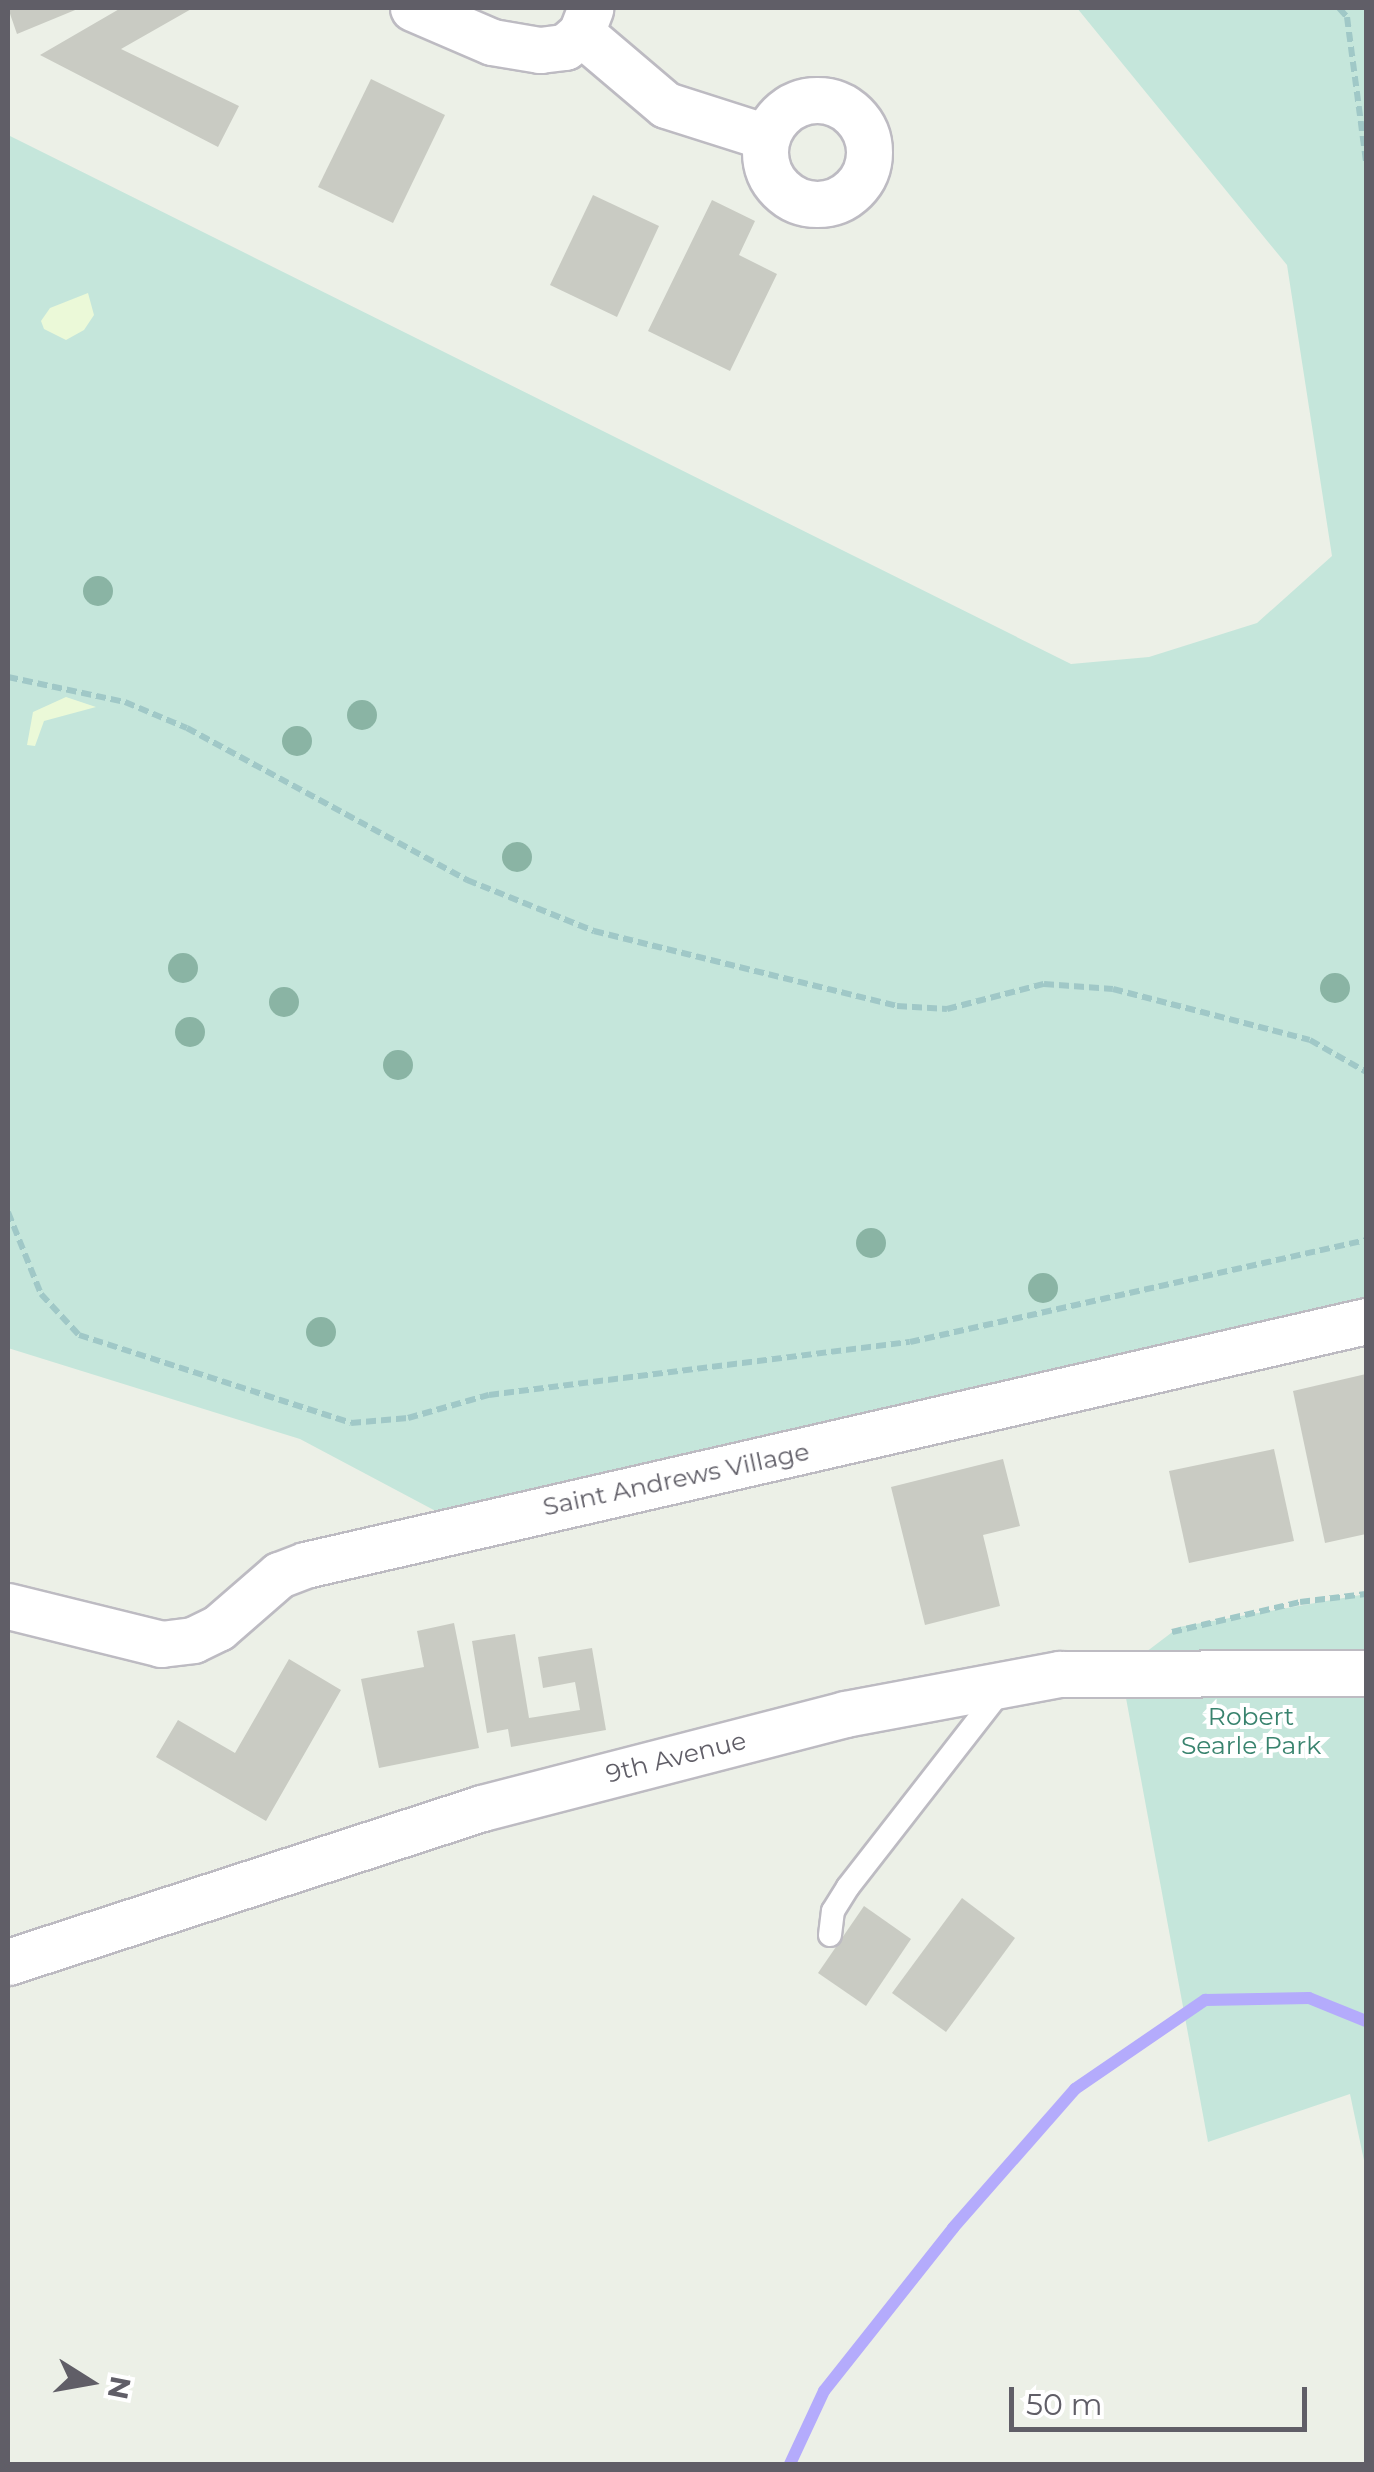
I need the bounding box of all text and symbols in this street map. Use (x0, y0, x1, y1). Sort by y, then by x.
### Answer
street label: Saint Andrews Village (540, 1436, 812, 1522)
park label: Robert Searle Park (1181, 1702, 1321, 1761)
street label: 9th Avenue (603, 1725, 749, 1789)
north arrow (40, 2332, 140, 2432)
scale bar (1014, 2367, 1312, 2429)
text: N (101, 2373, 138, 2402)
text: 50 m (1026, 2386, 1103, 2423)

